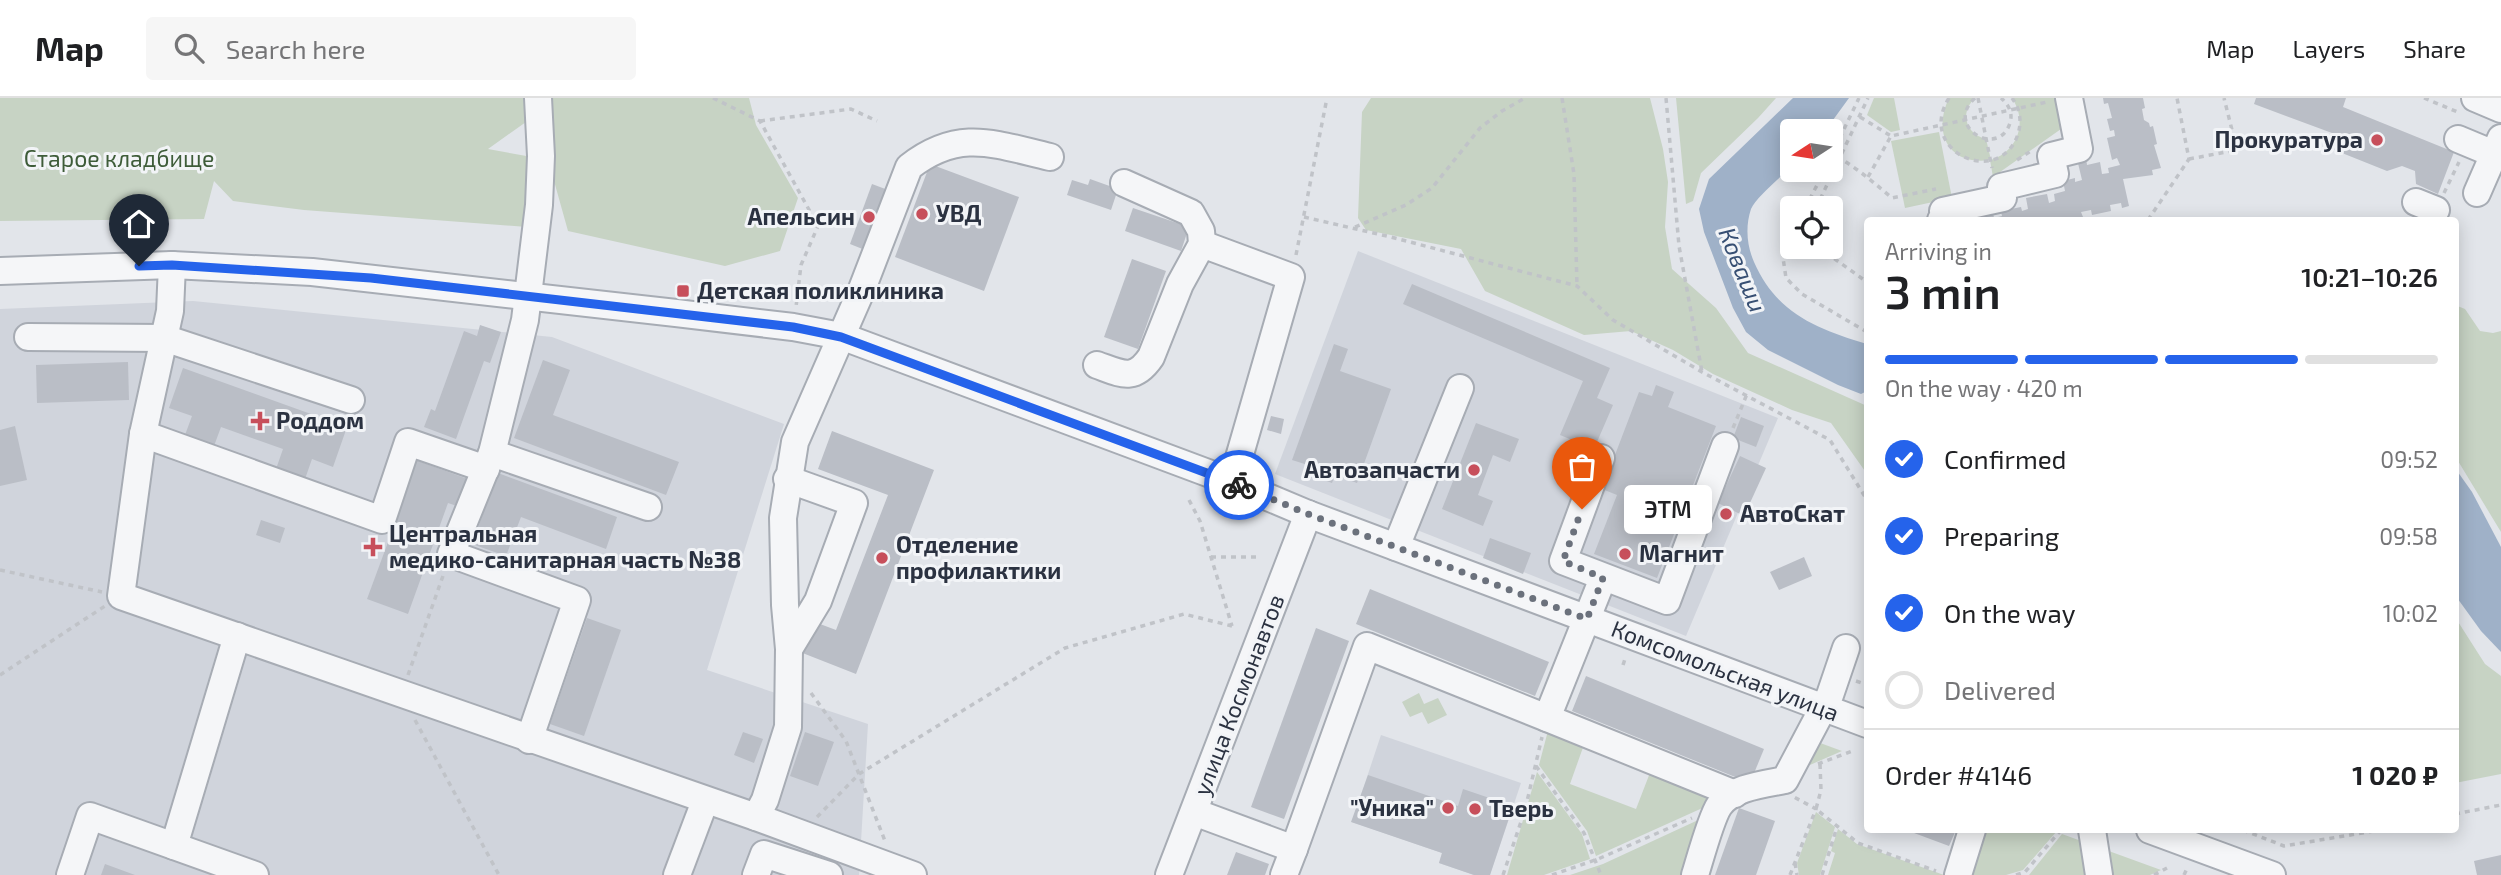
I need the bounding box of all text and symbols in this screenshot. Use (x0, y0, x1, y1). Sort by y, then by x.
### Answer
search box (146, 17, 636, 80)
text: Map (35, 28, 104, 68)
icon: search (170, 29, 208, 67)
text: Search here (226, 33, 365, 64)
text: Map (2206, 34, 2254, 63)
text: Layers (2292, 34, 2365, 63)
text: Share (2403, 34, 2466, 63)
north arrow (1780, 119, 1843, 182)
map controls (1780, 119, 1843, 259)
place label: Прокуратура (2215, 125, 2363, 153)
marker: Прокуратура (2369, 132, 2385, 148)
park label: Старое кладбище (24, 144, 214, 172)
pin (109, 194, 169, 266)
button: locate (1780, 196, 1843, 259)
place label: УВД (936, 199, 981, 227)
place label: Апельсин (748, 202, 855, 230)
icon: home (120, 205, 158, 243)
marker: УВД (914, 206, 930, 222)
marker: Апельсин (861, 209, 877, 225)
water label: Коваши (1713, 223, 1773, 316)
text: Arriving in (1885, 237, 1992, 265)
text: 10:21–10:26 (2301, 261, 2438, 292)
text: 3 min (1885, 263, 2001, 318)
place label: Детская поликлиника (697, 276, 944, 304)
marker: Детская поликлиника (675, 283, 691, 299)
text: On the way · 420 m (1885, 374, 2083, 402)
place label: Роддом (276, 406, 364, 434)
marker: Роддом (250, 411, 270, 431)
pin (1552, 437, 1612, 509)
icon: check (1885, 440, 1923, 478)
text: Confirmed (1944, 443, 2067, 474)
text: 09:52 (2380, 445, 2438, 473)
icon: bag (1563, 448, 1601, 486)
courier (1204, 450, 1274, 520)
place label: Автозапчасти (1304, 455, 1460, 483)
marker: Автозапчасти (1466, 462, 1482, 478)
icon: bike (1220, 466, 1258, 504)
callout: ЭТМ (1624, 484, 1712, 534)
text: ЭТМ (1644, 495, 1692, 523)
place label: АвтоСкат (1740, 499, 1845, 527)
marker: АвтоСкат (1718, 506, 1734, 522)
icon: check (1885, 517, 1923, 555)
place label: Центральная медико-санитарная часть №38 (389, 519, 741, 573)
text: Preparing (1944, 520, 2059, 551)
text: 09:58 (2379, 522, 2438, 550)
place label: Отделение профилактики (896, 530, 1061, 584)
marker: Центральная медико-санитарная часть №38 (363, 537, 383, 557)
place label: Магнит (1639, 539, 1724, 567)
marker: Магнит (1617, 546, 1633, 562)
marker: Отделение профилактики (874, 550, 890, 566)
street label: улица Космонавтов (1187, 590, 1290, 800)
icon: check (1885, 594, 1923, 632)
text: On the way (1944, 597, 2075, 628)
text: 10:02 (2383, 599, 2438, 627)
street label: Комсомольская улица (1607, 614, 1843, 727)
text: Delivered (1944, 674, 2056, 705)
text: Order #4146 (1885, 759, 2032, 790)
text: 1 020 ₽ (2352, 759, 2438, 790)
place label: "Уника" (1350, 793, 1434, 821)
place label: Тверь (1489, 794, 1554, 822)
marker: "Уника" (1440, 800, 1456, 816)
marker: Тверь (1467, 801, 1483, 817)

